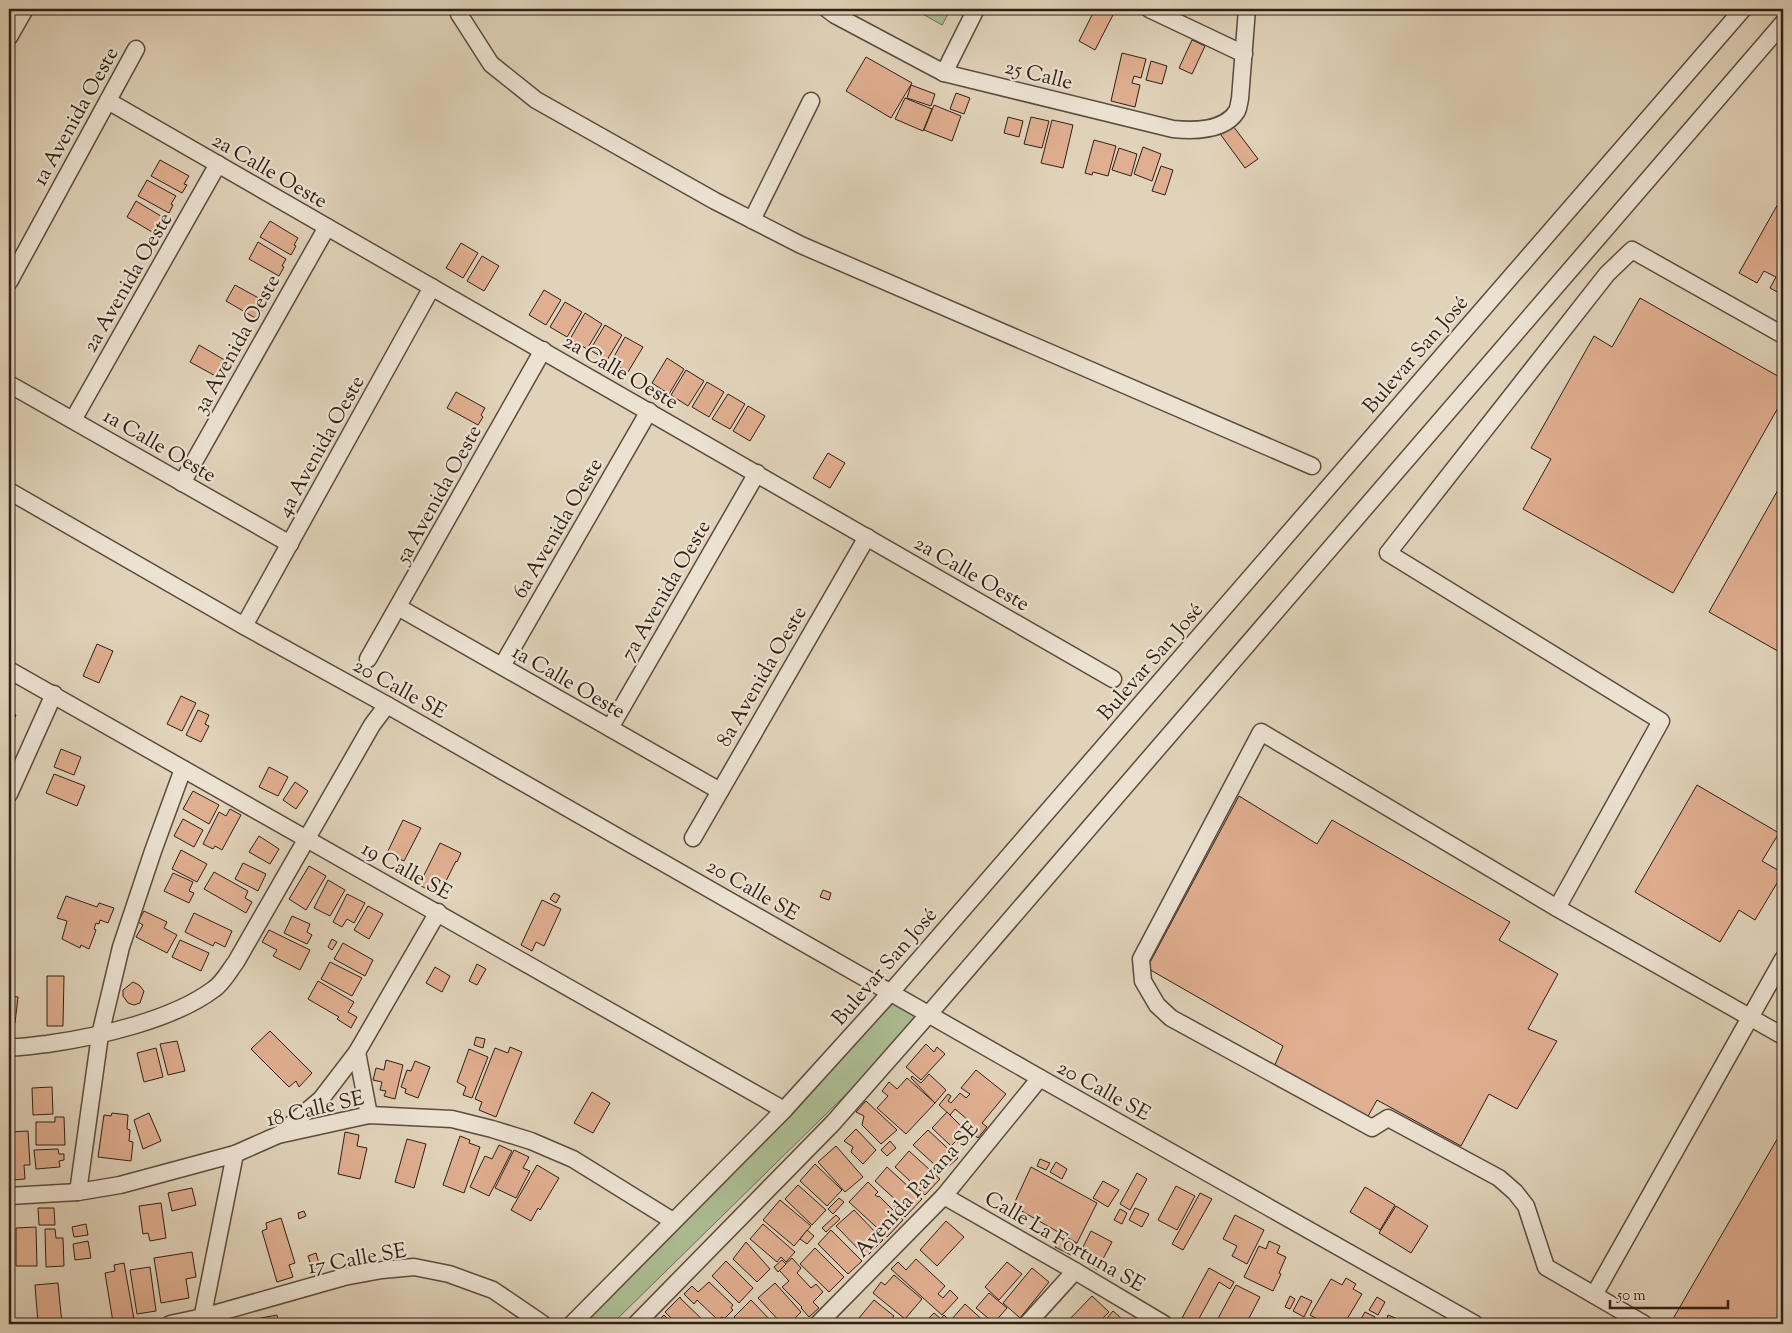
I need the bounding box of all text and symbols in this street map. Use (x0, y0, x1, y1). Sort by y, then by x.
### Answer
street label: 1a Avenida Oeste (26, 42, 127, 192)
street label: 25 Calle (1001, 53, 1076, 99)
street label: 2a Calle Oeste (206, 126, 332, 217)
street label: 2a Avenida Oeste (76, 207, 181, 359)
street label: 3a Avenida Oeste (187, 270, 289, 420)
street label: Bulevar San José (1357, 290, 1476, 421)
street label: 2a Calle Oeste (557, 327, 683, 418)
street label: 4a Avenida Oeste (270, 371, 373, 523)
street label: 1a Calle Oeste (97, 402, 221, 491)
street label: 5a Avenida Oeste (389, 420, 490, 571)
street label: 6a Avenida Oeste (506, 453, 611, 605)
street label: 7a Avenida Oeste (614, 515, 719, 667)
street label: 2a Calle Oeste (908, 529, 1034, 620)
street label: Bulevar San José (1092, 597, 1211, 728)
street label: 8a Avenida Oeste (710, 601, 815, 753)
street label: 1a Calle Oeste (506, 638, 630, 727)
street label: 20 Calle SE (347, 652, 451, 728)
street label: 19 Calle SE (356, 835, 457, 909)
street label: 20 Calle SE (700, 852, 804, 930)
street label: Bulevar San José (826, 902, 945, 1033)
street label: 20 Calle SE (1051, 1054, 1155, 1130)
street label: 18 Calle SE (264, 1084, 368, 1136)
street label: Avenida Pavana SE (848, 1116, 987, 1265)
street label: Calle La Fortuna SE (978, 1185, 1150, 1301)
street label: 17 Calle SE (306, 1237, 409, 1283)
scale bar (1610, 1278, 1727, 1310)
text: 50 m (1616, 1286, 1646, 1307)

